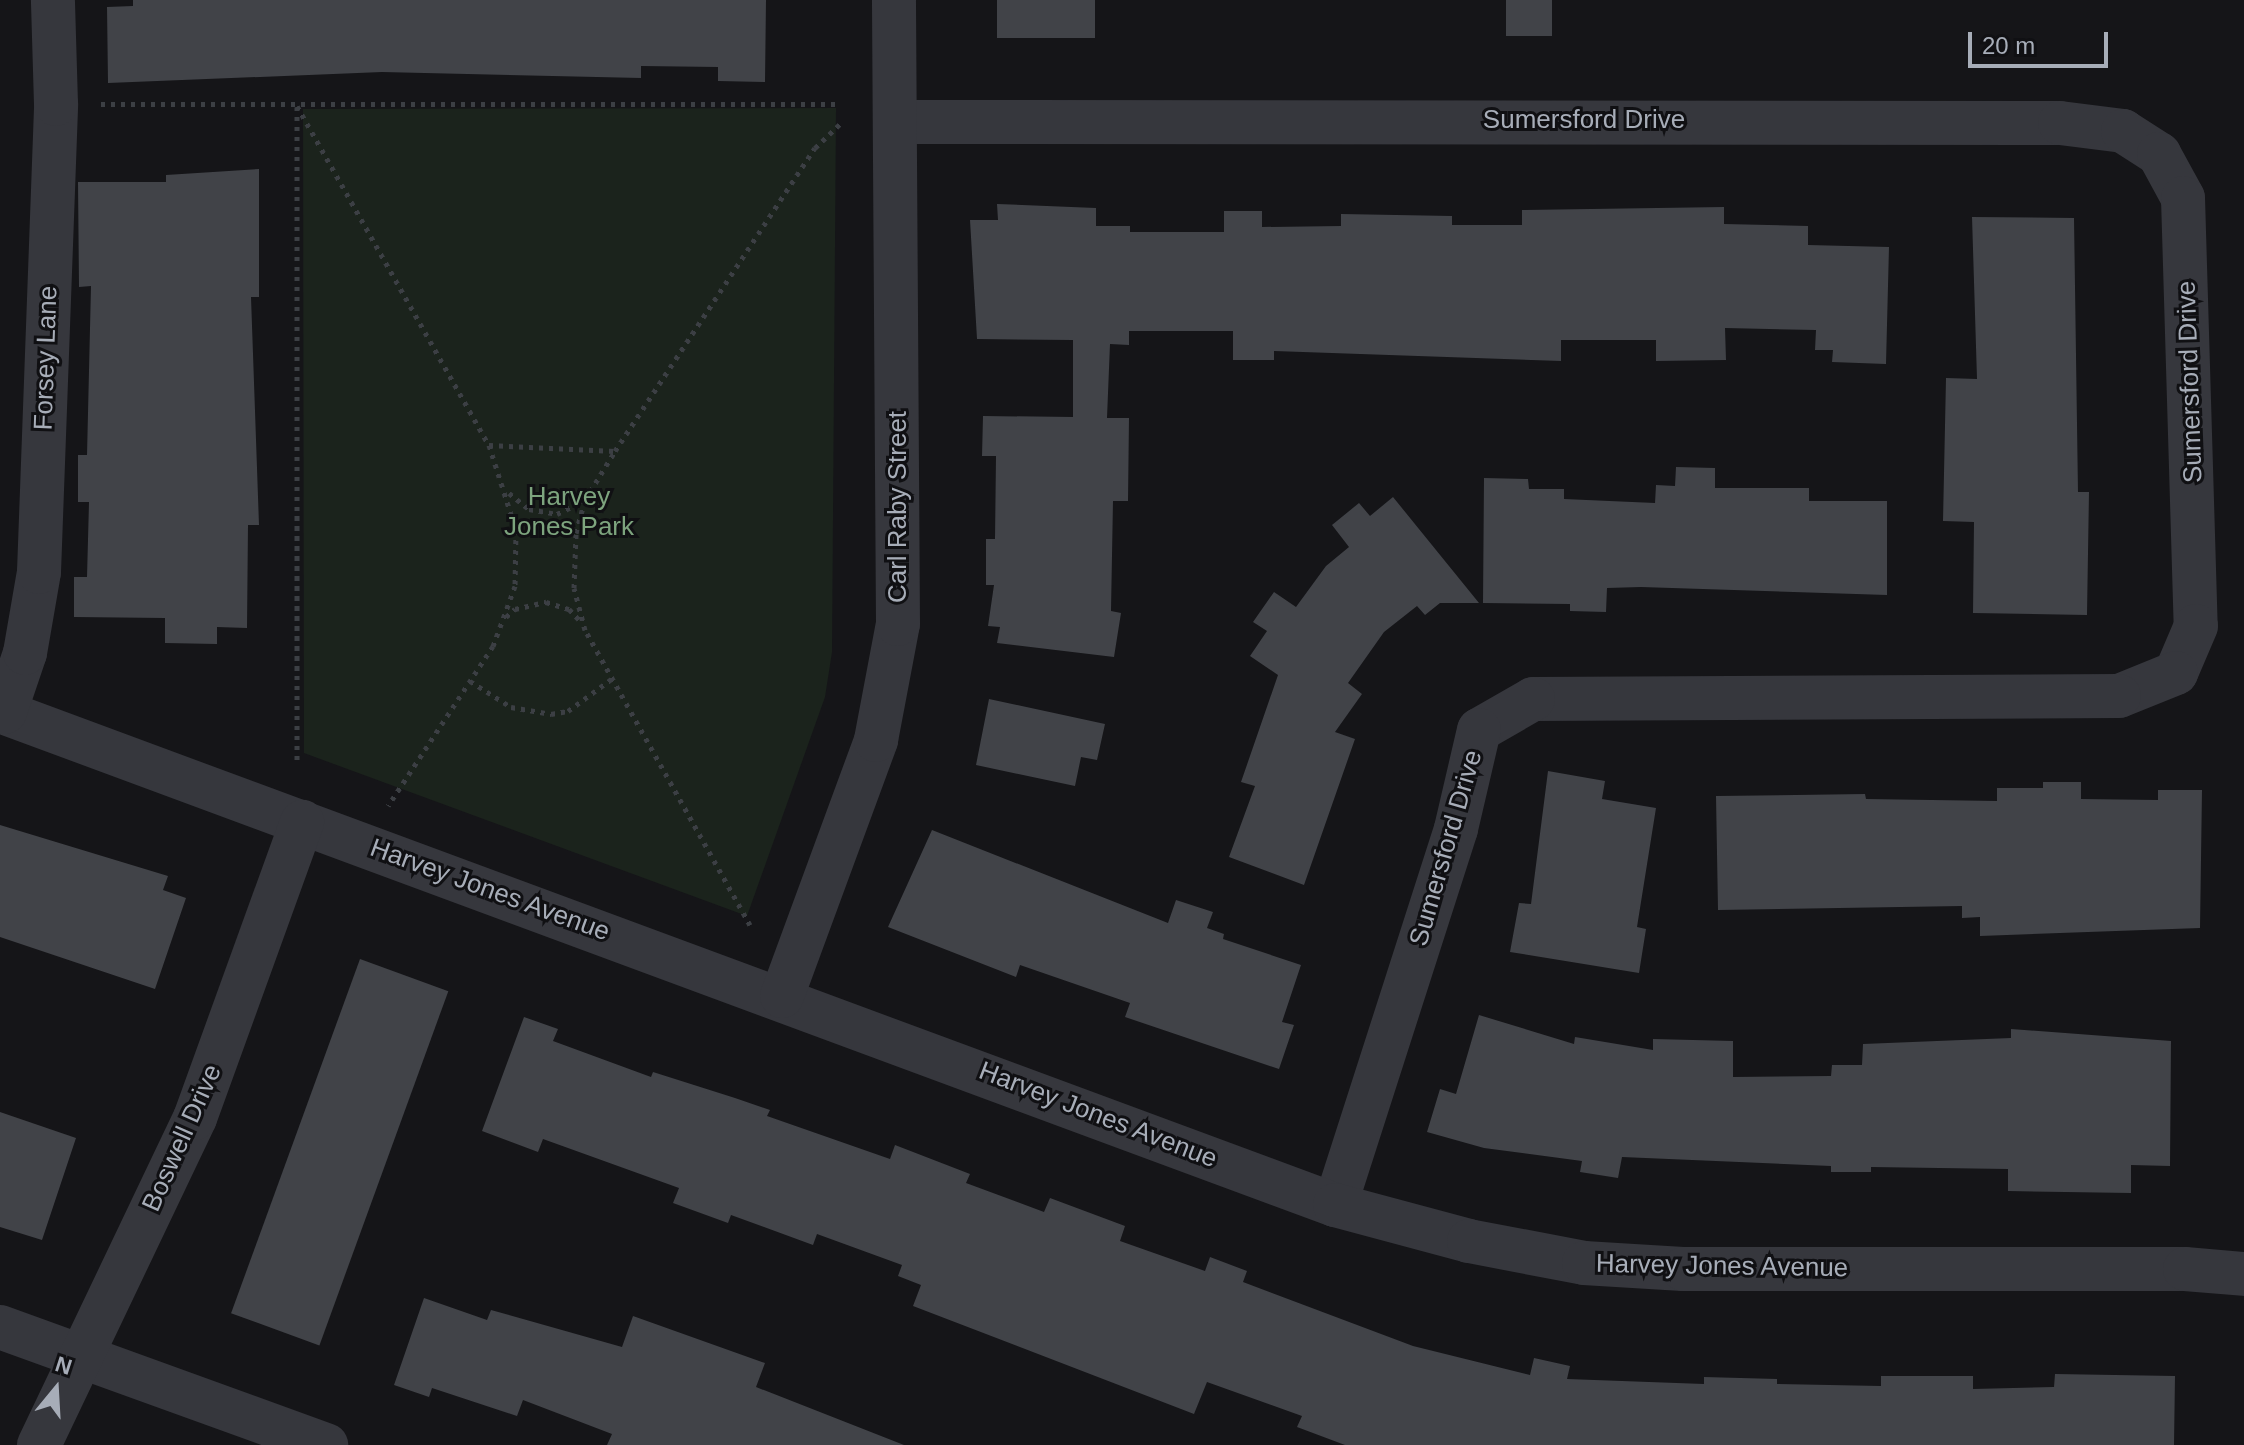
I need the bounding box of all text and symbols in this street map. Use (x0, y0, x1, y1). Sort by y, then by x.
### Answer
scale bar (1972, 16, 2112, 66)
text: 20 m (1982, 32, 2035, 59)
street label: Sumersford Drive (1483, 104, 1685, 136)
street label: Sumersford Drive (2171, 280, 2209, 484)
street label: Forsey Lane (28, 285, 64, 431)
street label: Carl Raby Street (882, 411, 914, 603)
park label: Harvey Jones Park (504, 481, 634, 542)
street label: Sumersford Drive (1403, 746, 1489, 950)
street label: Harvey Jones Avenue (365, 832, 615, 948)
street label: Harvey Jones Avenue (974, 1055, 1222, 1175)
street label: Boswell Drive (136, 1060, 228, 1216)
street label: Harvey Jones Avenue (1595, 1248, 1849, 1284)
north arrow (16, 1349, 96, 1429)
text: N (52, 1351, 75, 1380)

